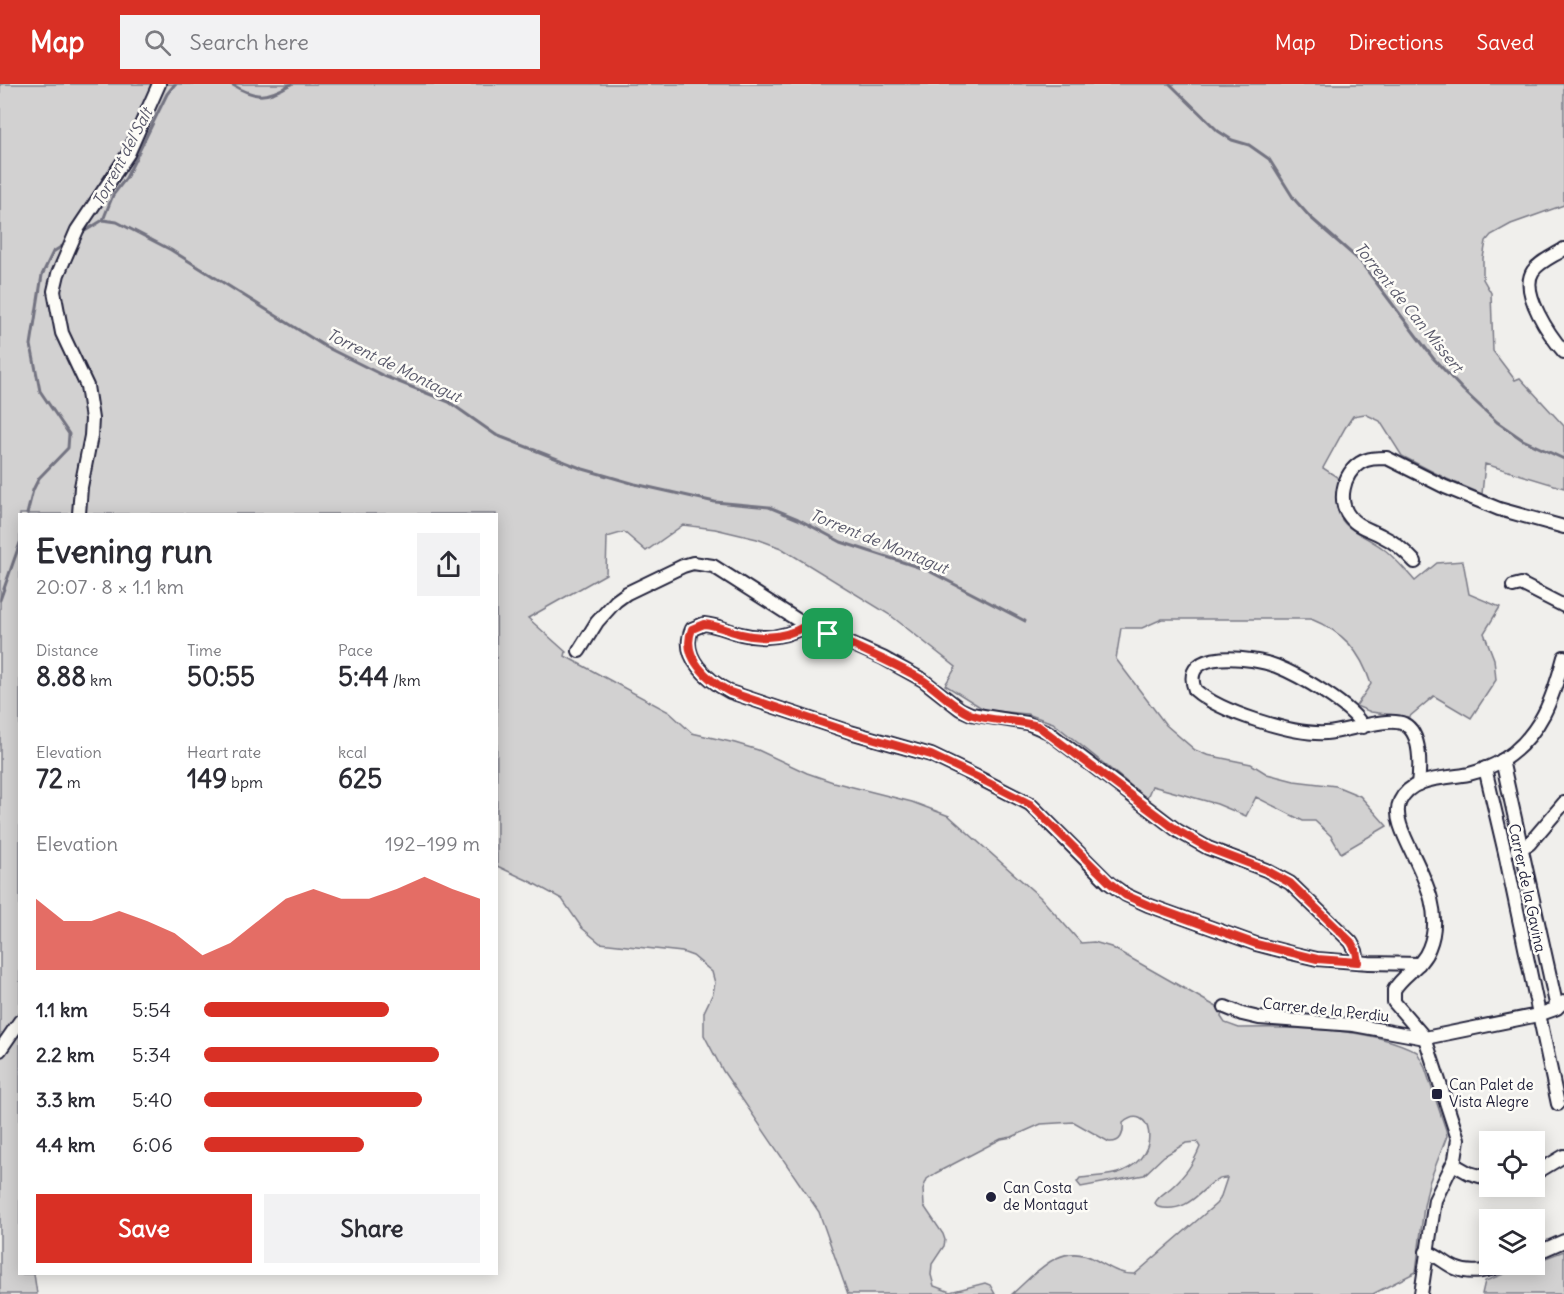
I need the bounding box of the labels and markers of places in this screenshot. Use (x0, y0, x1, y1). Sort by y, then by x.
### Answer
pin (802, 608, 853, 659)
place label: Can Palet de Vista Alegre (1449, 1075, 1534, 1111)
marker: Can Palet de Vista Alegre (1430, 1087, 1444, 1101)
place label: Can Costa de Montagut (1003, 1178, 1088, 1214)
marker: Can Costa de Montagut (984, 1190, 998, 1204)

